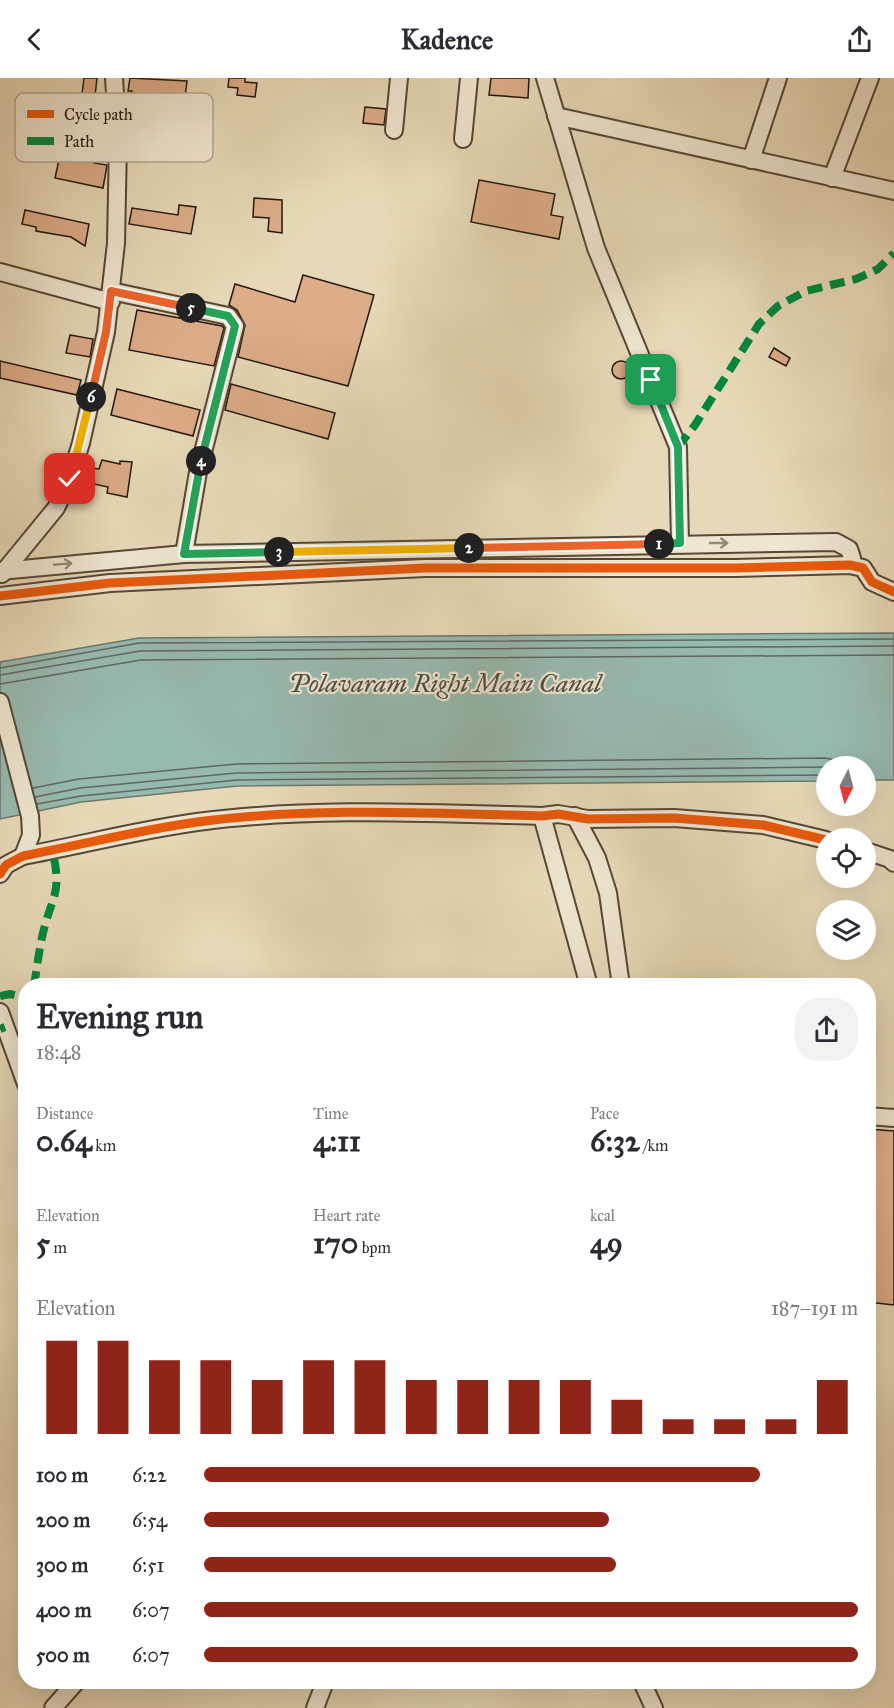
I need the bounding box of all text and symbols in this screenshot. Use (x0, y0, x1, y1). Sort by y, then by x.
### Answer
icon: back (18, 23, 51, 56)
text: Kadence (401, 23, 493, 56)
icon: share (843, 23, 876, 56)
legend (15, 93, 213, 162)
text: Cycle path (64, 105, 133, 124)
text: Path (64, 132, 94, 151)
pin: 5 (176, 293, 206, 323)
text: 5 (187, 298, 195, 317)
pin (625, 354, 676, 405)
icon: arrive (634, 363, 667, 396)
pin: 6 (76, 382, 106, 412)
text: 6 (87, 387, 95, 406)
pin: 4 (186, 446, 216, 476)
text: 4 (197, 451, 205, 470)
pin (44, 453, 95, 504)
icon: check (53, 462, 86, 495)
pin: 1 (644, 529, 674, 559)
pin: 2 (454, 533, 484, 563)
text: 1 (656, 534, 662, 553)
pin: 3 (264, 537, 294, 567)
one-way arrow (709, 537, 729, 549)
text: 2 (465, 538, 473, 557)
text: 3 (276, 542, 282, 561)
one-way arrow (53, 559, 72, 570)
water label: Polavaram Right Main Canal (289, 667, 603, 699)
north arrow (816, 756, 876, 816)
map controls (816, 756, 876, 960)
button: locate (816, 828, 876, 888)
button: layers (816, 900, 876, 960)
text: Evening run (36, 997, 203, 1037)
button: share (795, 998, 858, 1061)
text: 18:48 (36, 1040, 81, 1064)
text: Distance (36, 1104, 93, 1123)
text: Time (313, 1104, 348, 1123)
text: Pace (590, 1104, 619, 1123)
text: 0.64 (36, 1123, 92, 1159)
text: 4:11 (313, 1123, 361, 1159)
text: 6:32 (590, 1123, 640, 1159)
text: km (92, 1136, 116, 1155)
text: /km (640, 1136, 668, 1155)
text: Elevation (36, 1206, 100, 1225)
text: Heart rate (313, 1206, 380, 1225)
text: kcal (590, 1206, 615, 1225)
text: 5 (36, 1225, 50, 1261)
text: 170 (313, 1225, 358, 1261)
text: 49 (590, 1225, 623, 1261)
text: m (50, 1238, 67, 1257)
text: bpm (358, 1238, 391, 1257)
text: Elevation (36, 1296, 115, 1320)
text: 187–191 m (771, 1296, 858, 1320)
text: 100 m (36, 1463, 88, 1487)
text: 6:22 (132, 1463, 167, 1487)
text: 200 m (36, 1508, 90, 1532)
text: 6:54 (132, 1508, 167, 1532)
text: 300 m (36, 1553, 88, 1577)
text: 6:51 (132, 1553, 165, 1577)
text: 400 m (36, 1598, 92, 1622)
text: 6:07 (132, 1598, 170, 1622)
text: 500 m (36, 1643, 90, 1667)
text: 6:07 (132, 1643, 170, 1667)

